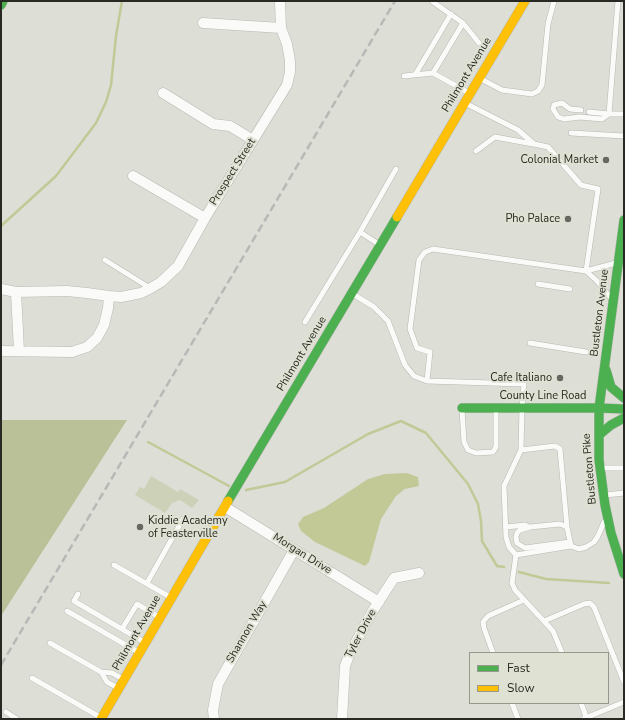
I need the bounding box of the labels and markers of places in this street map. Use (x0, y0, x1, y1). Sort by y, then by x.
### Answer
place label: Colonial Market (521, 153, 598, 167)
marker: Colonial Market (601, 155, 611, 165)
place label: Pho Palace (505, 212, 560, 226)
marker: Pho Palace (563, 214, 573, 224)
place label: Cafe Italiano (490, 371, 552, 385)
marker: Cafe Italiano (555, 373, 565, 383)
place label: Kiddie Academy of Feasterville (148, 514, 228, 540)
marker: Kiddie Academy of Feasterville (135, 522, 145, 532)

